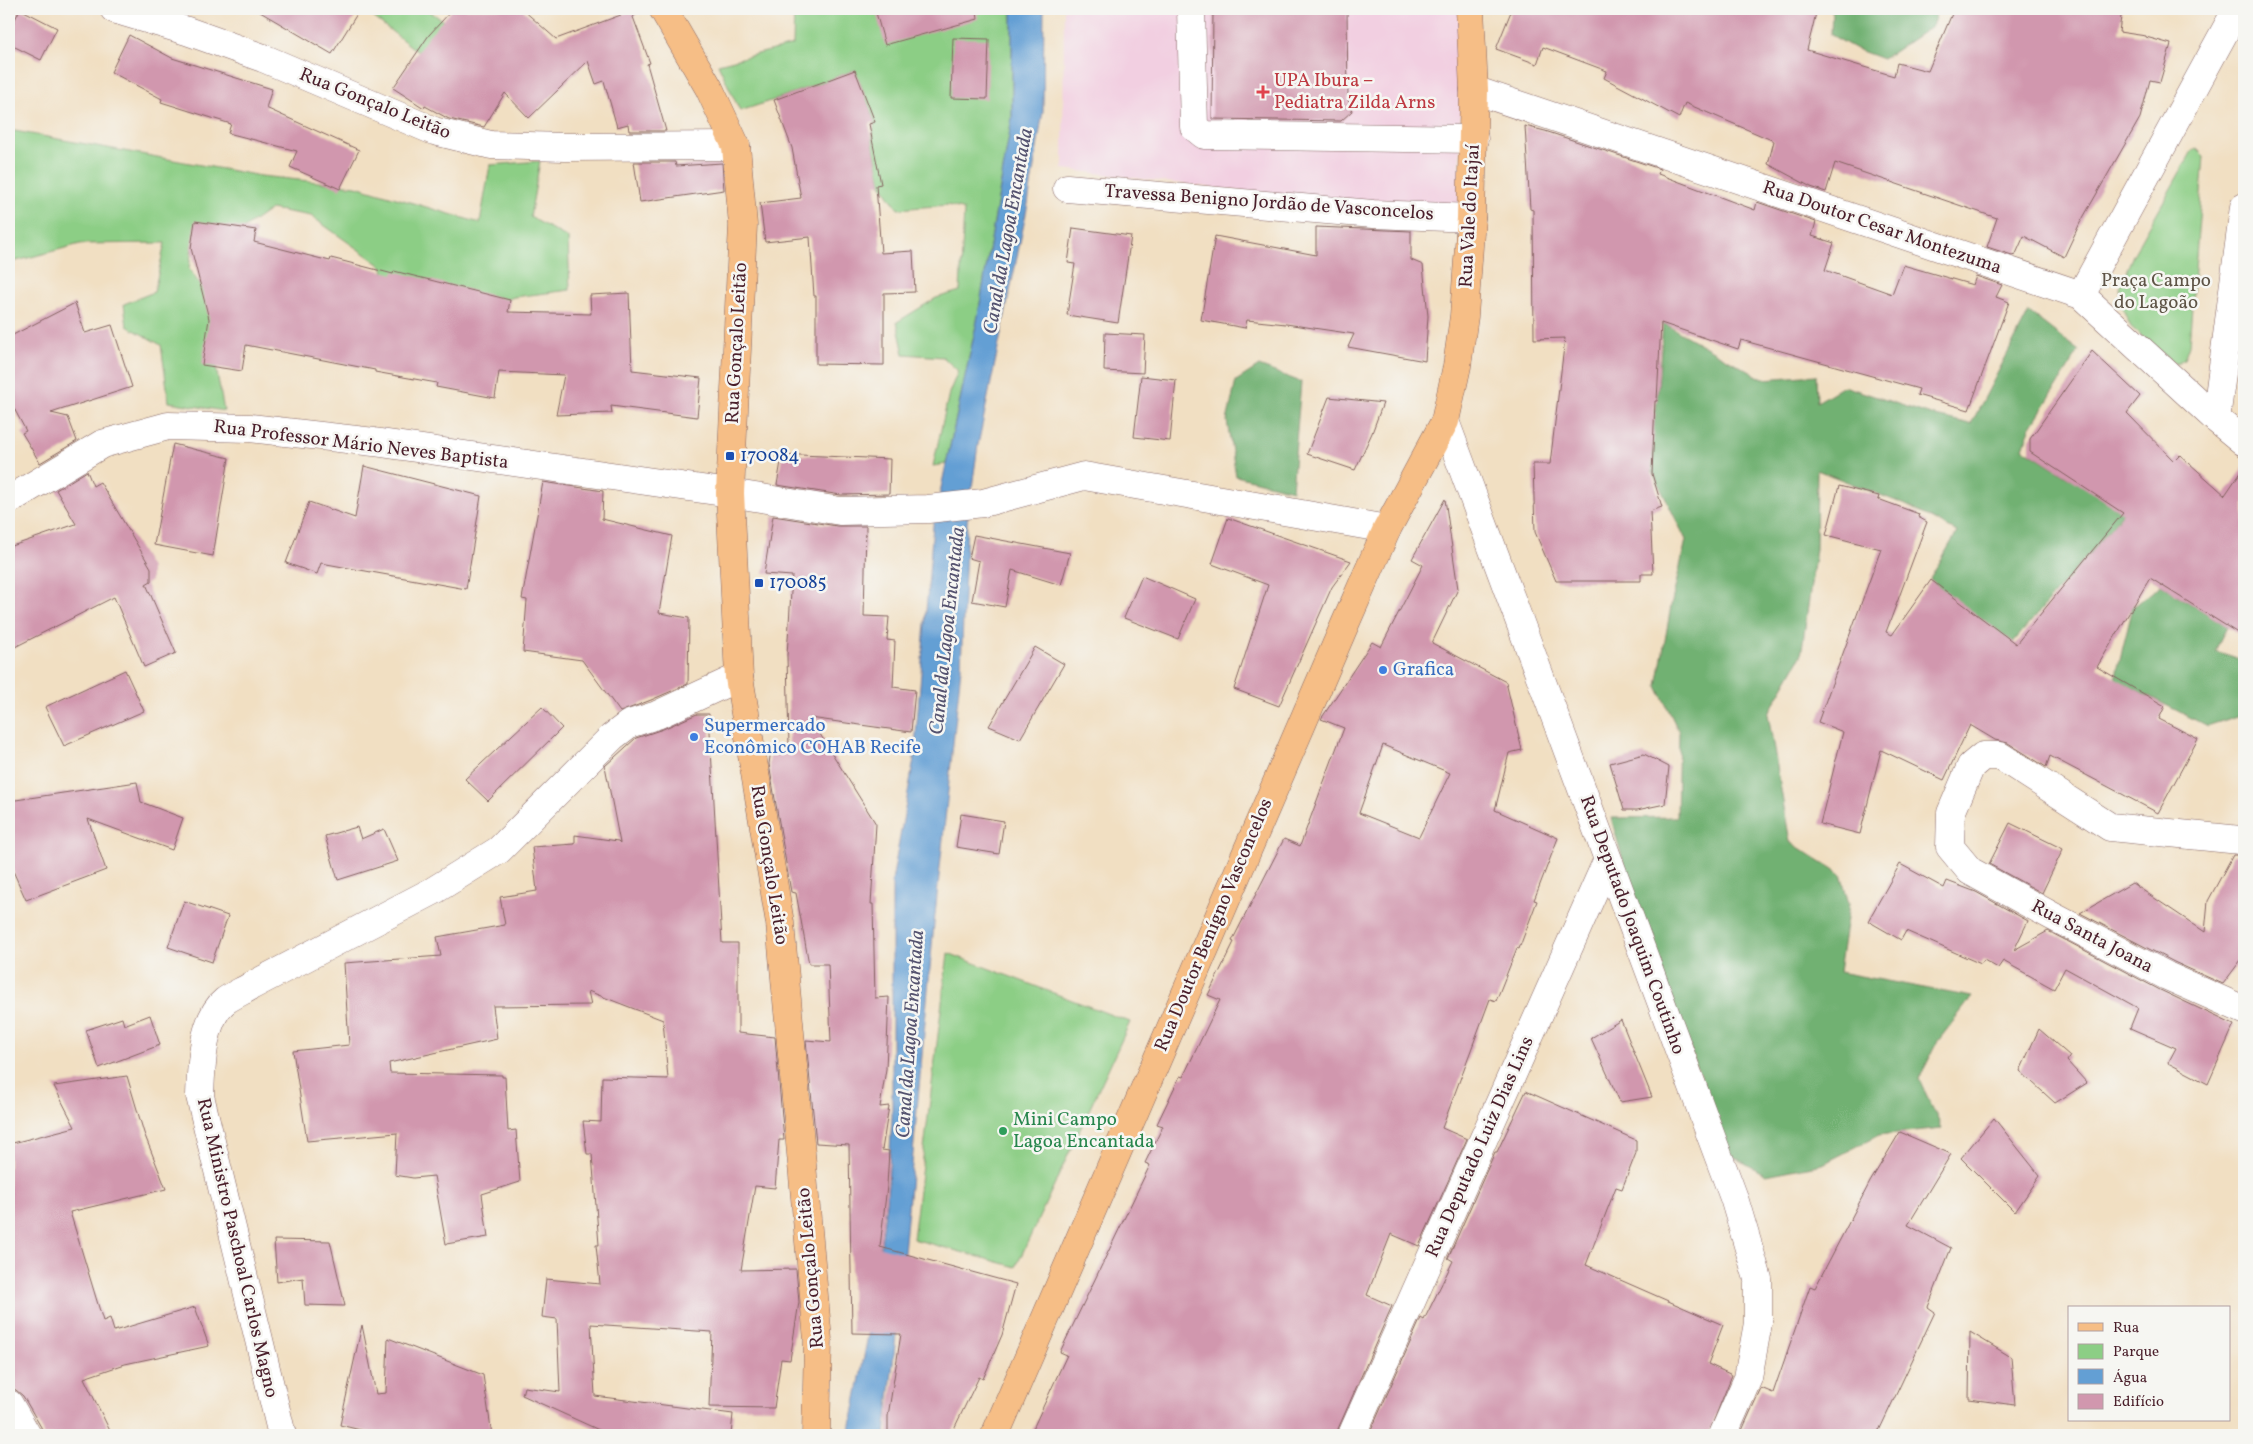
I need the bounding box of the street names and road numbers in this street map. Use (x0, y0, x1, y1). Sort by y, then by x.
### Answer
street label: Rua Gonçalo Leitão (295, 62, 455, 146)
street label: Rua Vale do Itajaí (1453, 143, 1487, 288)
street label: Rua Doutor Cesar Montezuma (1759, 175, 2005, 281)
street label: Travessa Benigno Jordão de Vasconcelos (1103, 179, 1435, 227)
street label: Rua Gonçalo Leitão (720, 262, 754, 424)
street label: Rua Professor Mário Neves Baptista (212, 414, 510, 476)
street label: Rua Gonçalo Leitão (744, 783, 794, 947)
street label: Rua Deputado Joaquim Coutinho (1573, 792, 1691, 1058)
street label: Rua Doutor Benígno Vasconcelos (1149, 794, 1279, 1056)
street label: Rua Santa Joana (2026, 894, 2158, 980)
street label: Rua Deputado Luiz Dias Lins (1419, 1032, 1541, 1262)
street label: Rua Ministro Paschoal Carlos Magno (190, 1096, 284, 1400)
street label: Rua Gonçalo Leitão (791, 1186, 831, 1350)

